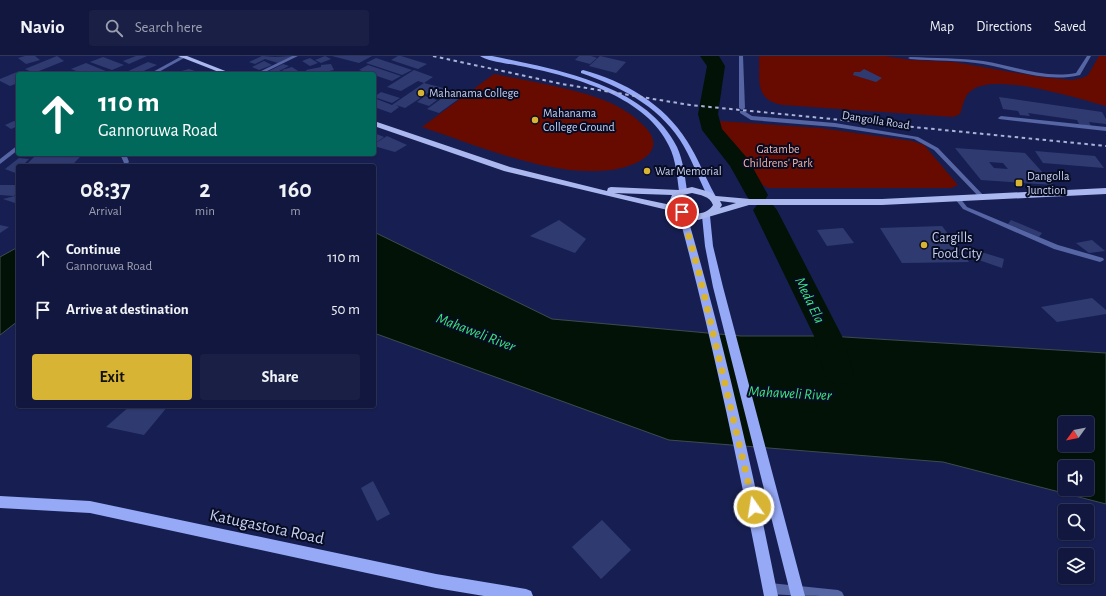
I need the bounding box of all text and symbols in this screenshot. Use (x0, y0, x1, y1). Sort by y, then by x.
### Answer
search box (89, 10, 369, 46)
icon: search (103, 17, 125, 39)
text: Navio (20, 18, 65, 37)
text: Search here (135, 20, 203, 35)
text: Map (930, 20, 954, 34)
text: Directions (976, 20, 1032, 34)
text: Saved (1054, 20, 1086, 34)
place label: Mahanama College (429, 87, 519, 99)
icon: ahead (32, 88, 84, 140)
marker: Mahanama College (416, 88, 426, 98)
text: 110 m (98, 89, 160, 117)
place label: Mahanama College Ground (543, 107, 615, 133)
street label: Dangolla Road (841, 109, 911, 131)
marker: Mahanama College Ground (530, 115, 540, 125)
text: Gannoruwa Road (98, 122, 218, 140)
park label: Gatambe Childrens' Park (743, 143, 813, 169)
place label: War Memorial (655, 165, 722, 177)
marker: War Memorial (642, 166, 652, 176)
place label: Dangolla Junction (1027, 170, 1070, 196)
text: 08:37 (80, 178, 131, 202)
text: 2 (199, 178, 211, 202)
text: 160 (279, 178, 312, 202)
marker: Dangolla Junction (1014, 178, 1024, 188)
pin (665, 195, 699, 229)
icon: arrive (671, 201, 693, 223)
text: Arrival (89, 205, 122, 218)
text: min (195, 205, 215, 218)
text: m (290, 205, 301, 218)
place label: Cargills Food City (932, 231, 982, 261)
marker: Cargills Food City (919, 240, 929, 250)
text: Continue (66, 242, 121, 257)
icon: ahead (32, 247, 54, 269)
text: 110 m (327, 250, 360, 265)
text: Gannoruwa Road (66, 260, 152, 273)
water label: Meda Ela (792, 275, 827, 326)
icon: arrive (32, 299, 54, 321)
text: Arrive at destination (66, 302, 189, 317)
text: 50 m (331, 302, 360, 317)
water label: Mahaweli River (434, 311, 518, 355)
button: Exit (32, 354, 192, 400)
button: Share (200, 354, 360, 400)
water label: Mahaweli River (748, 384, 833, 403)
north arrow (1058, 416, 1094, 452)
map controls (1058, 416, 1094, 584)
button: sound (1058, 460, 1094, 496)
position arrow (733, 486, 775, 528)
button: search (1058, 504, 1094, 540)
street label: Katugastota Road (208, 506, 326, 547)
button: layers (1058, 548, 1094, 584)

